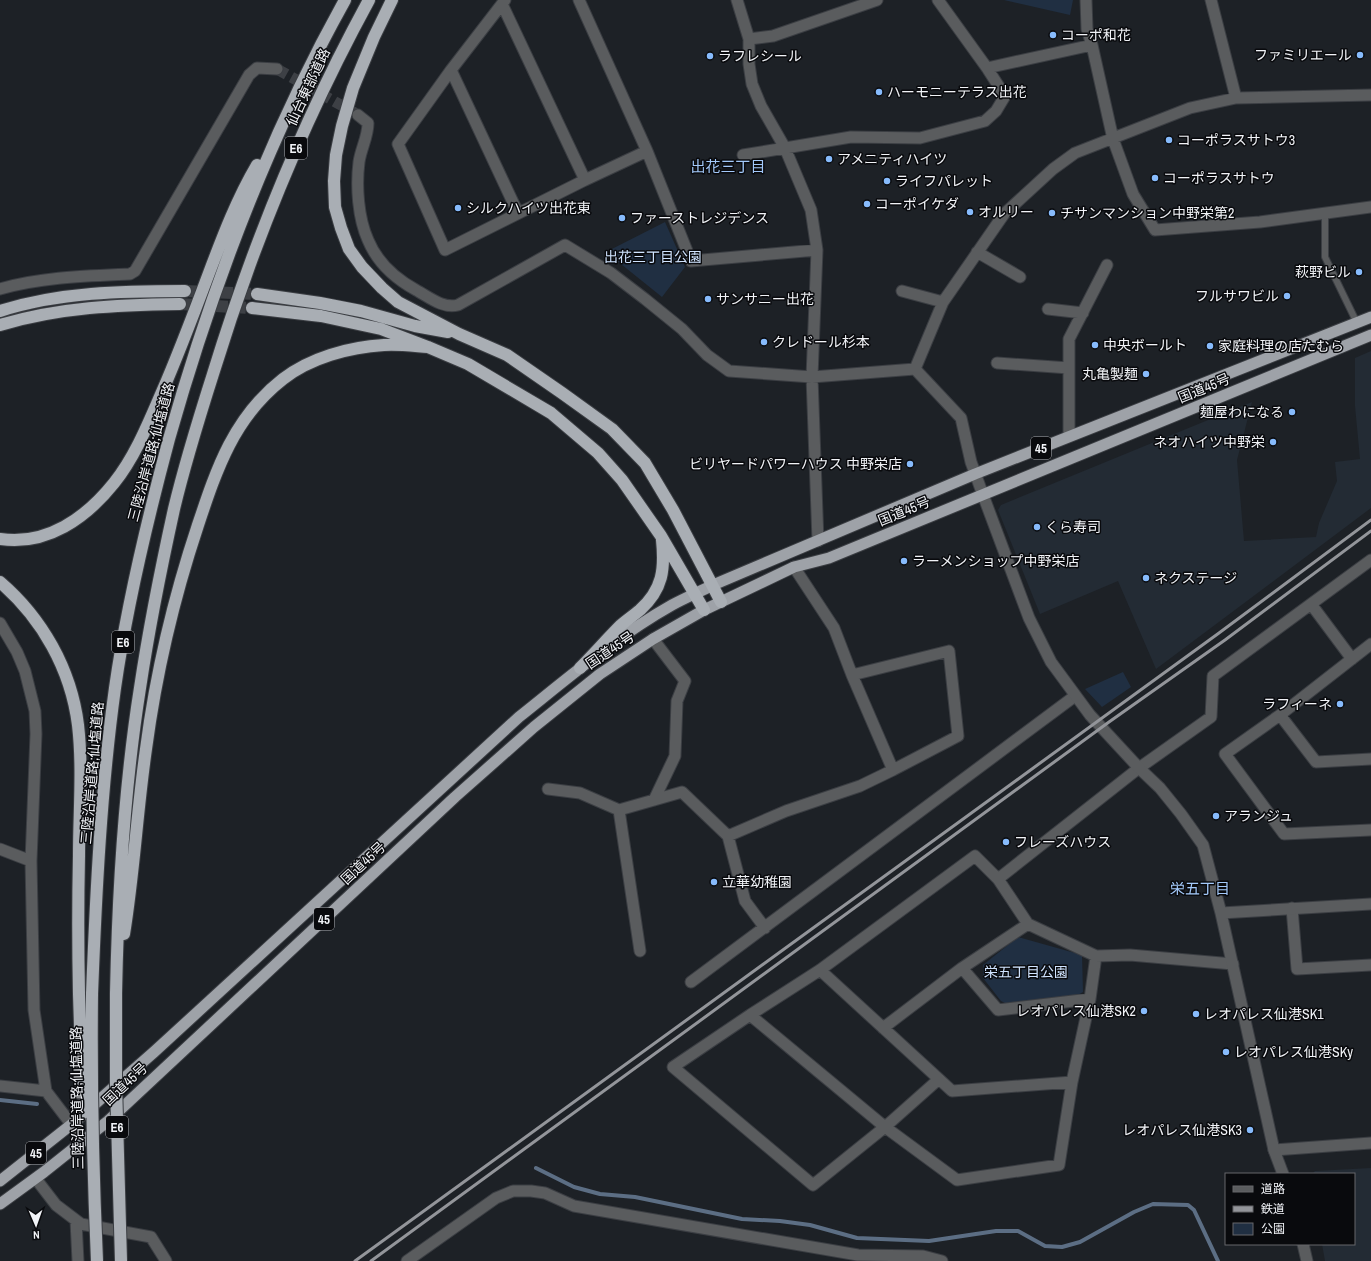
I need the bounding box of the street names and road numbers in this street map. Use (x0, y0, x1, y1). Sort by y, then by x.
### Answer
street label: 仙台東部道路 (282, 45, 334, 129)
road number: E6 (285, 137, 307, 159)
street label: 国道45号 (1175, 369, 1233, 407)
street label: 三陸沿岸道路;仙塩道路 (124, 381, 178, 523)
road number: 45 (1031, 437, 1051, 459)
street label: 国道45号 (875, 492, 933, 530)
street label: 国道45号 (582, 627, 638, 673)
road number: E6 (112, 631, 134, 653)
street label: 三陸沿岸道路;仙塩道路 (77, 701, 107, 845)
street label: 国道45号 (337, 838, 389, 888)
road number: 45 (314, 908, 334, 930)
street label: 三陸沿岸道路;仙塩道路 (67, 1026, 87, 1170)
street label: 国道45号 (99, 1059, 151, 1109)
road number: E6 (106, 1116, 128, 1138)
road number: 45 (26, 1142, 46, 1164)

